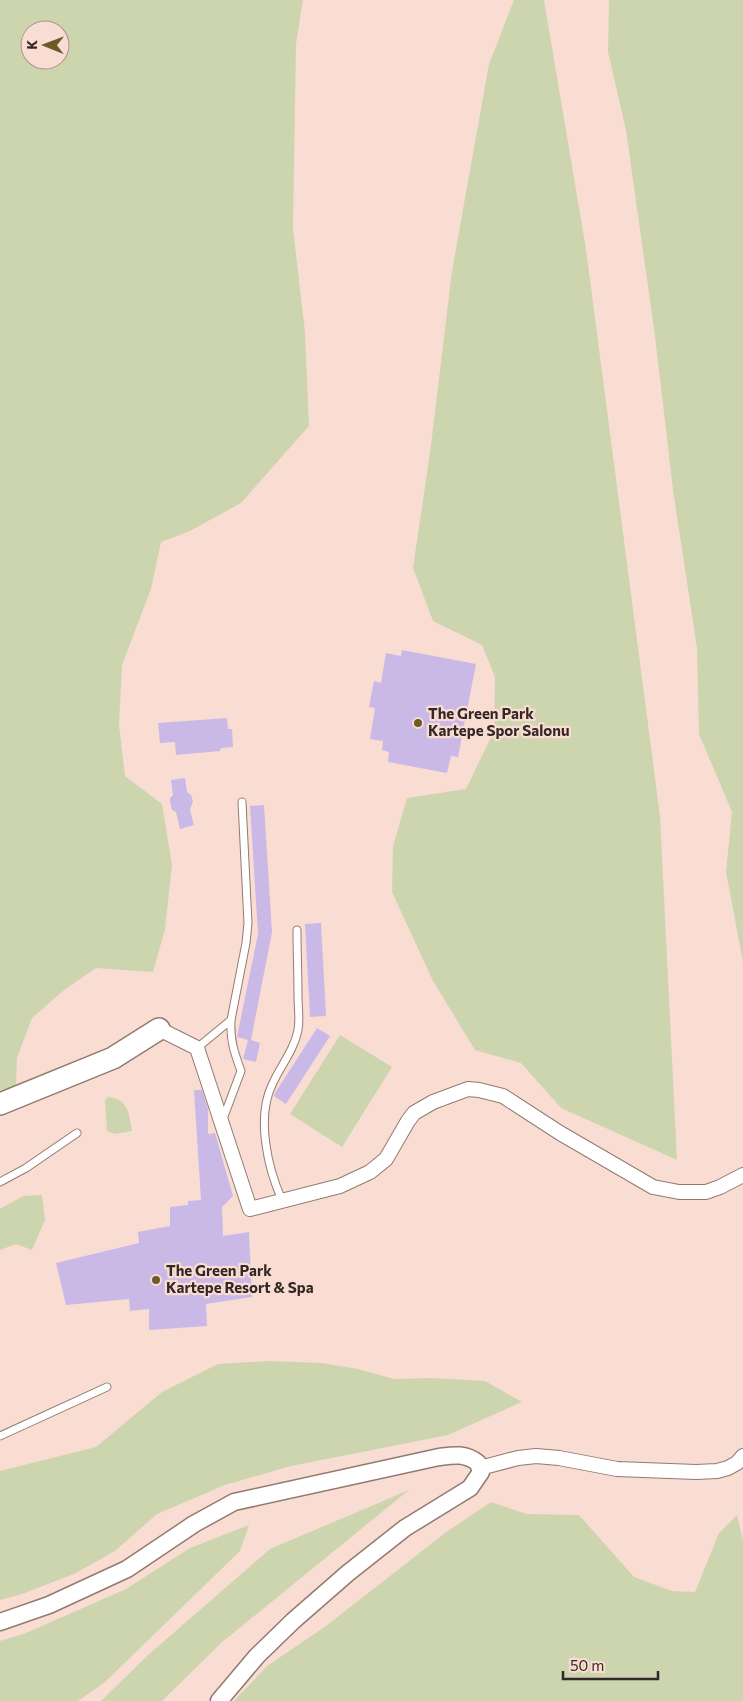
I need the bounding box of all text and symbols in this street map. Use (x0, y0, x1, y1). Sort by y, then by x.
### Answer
north arrow (20, 20, 70, 70)
text: K (23, 40, 40, 50)
place label: The Green Park Kartepe Spor Salonu (428, 704, 570, 739)
marker: The Green Park Kartepe Spor Salonu (412, 717, 424, 729)
place label: The Green Park Kartepe Resort & Spa (166, 1261, 314, 1296)
marker: The Green Park Kartepe Resort & Spa (150, 1274, 162, 1286)
scale bar (563, 1648, 658, 1680)
text: 50 m (570, 1656, 604, 1674)

